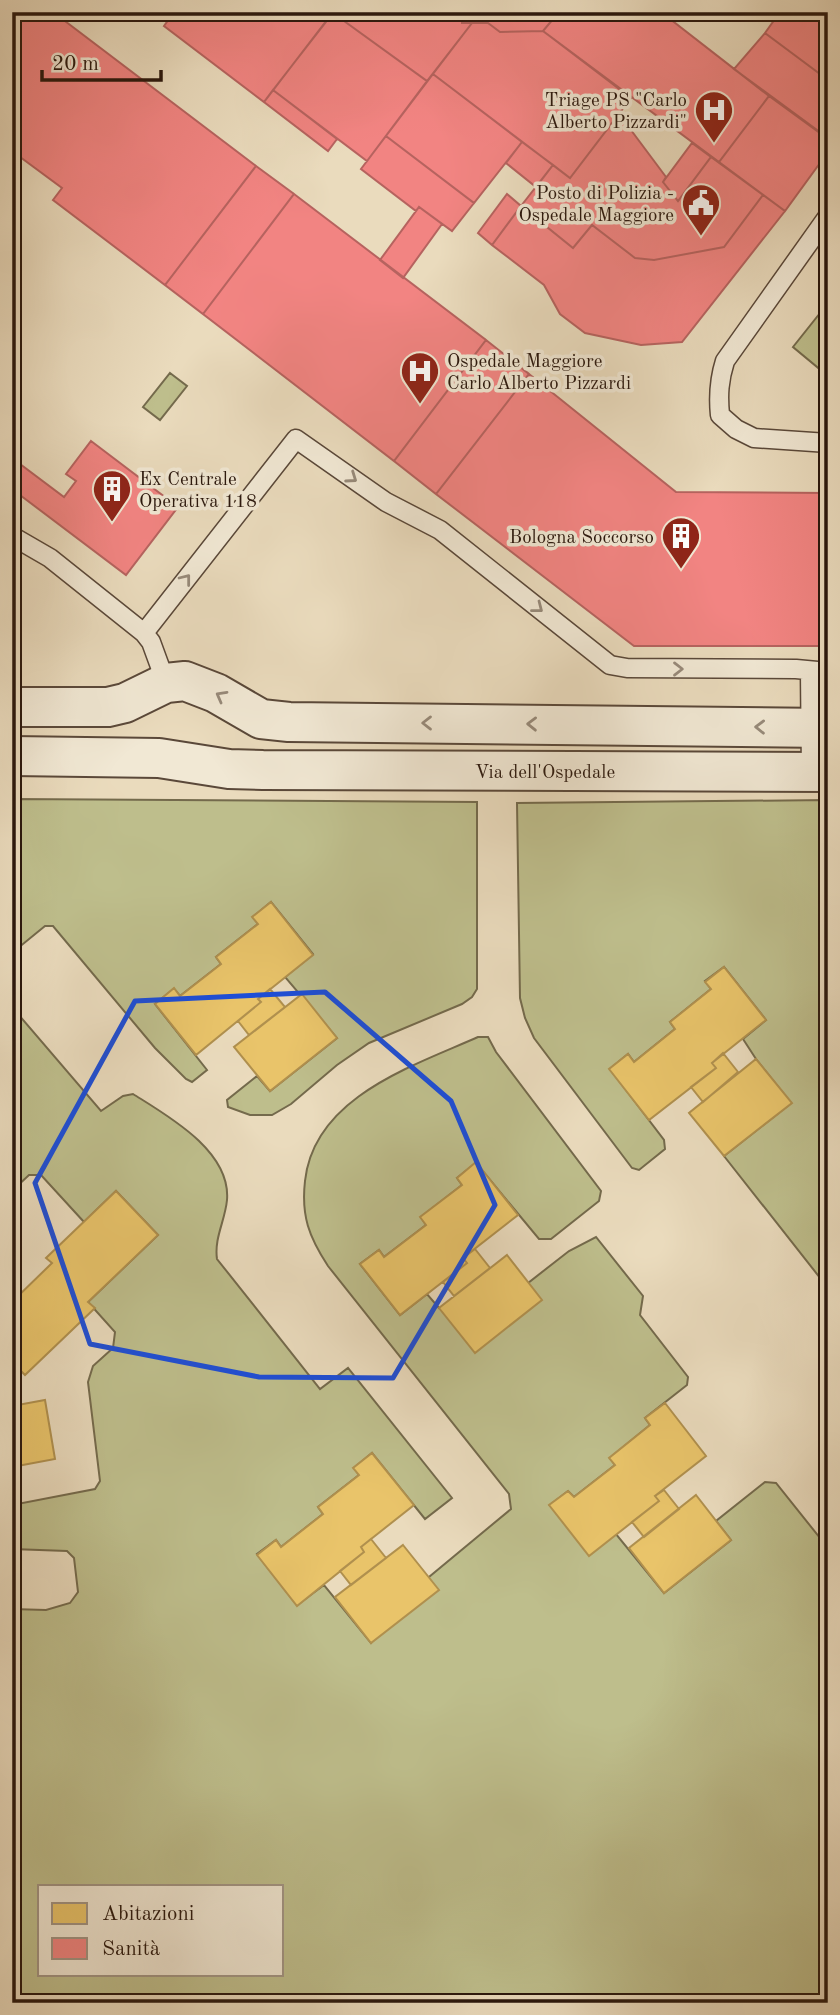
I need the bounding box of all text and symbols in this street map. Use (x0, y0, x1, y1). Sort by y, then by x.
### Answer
scale bar (42, 38, 161, 82)
text: 20 m (52, 54, 99, 75)
hospital icon: Triage PS "Carlo Alberto Pizzardi" (693, 89, 735, 144)
place label: Triage PS "Carlo Alberto Pizzardi" (545, 92, 687, 133)
public building icon: Posto di Polizia - Ospedale Maggiore (680, 182, 722, 237)
place label: Posto di Polizia - Ospedale Maggiore (518, 185, 674, 226)
hospital icon: Ospedale Maggiore Carlo Alberto Pizzardi (399, 350, 441, 405)
place label: Ospedale Maggiore Carlo Alberto Pizzardi (447, 353, 631, 394)
building icon: Ex Centrale Operativa 118 (91, 468, 133, 523)
one-way arrow (344, 470, 357, 482)
place label: Ex Centrale Operativa 118 (139, 471, 257, 512)
building icon: Bologna Soccorso (660, 515, 702, 570)
place label: Bologna Soccorso (509, 529, 654, 548)
one-way arrow (178, 575, 191, 587)
one-way arrow (531, 599, 543, 612)
one-way arrow (673, 661, 684, 677)
one-way arrow (216, 691, 229, 704)
one-way arrow (421, 716, 432, 731)
one-way arrow (526, 716, 537, 732)
one-way arrow (754, 719, 764, 735)
street label: Via dell'Ospedale (475, 764, 615, 783)
legend (38, 1885, 284, 1976)
text: Abitazioni (102, 1904, 195, 1925)
text: Sanità (102, 1939, 160, 1960)

